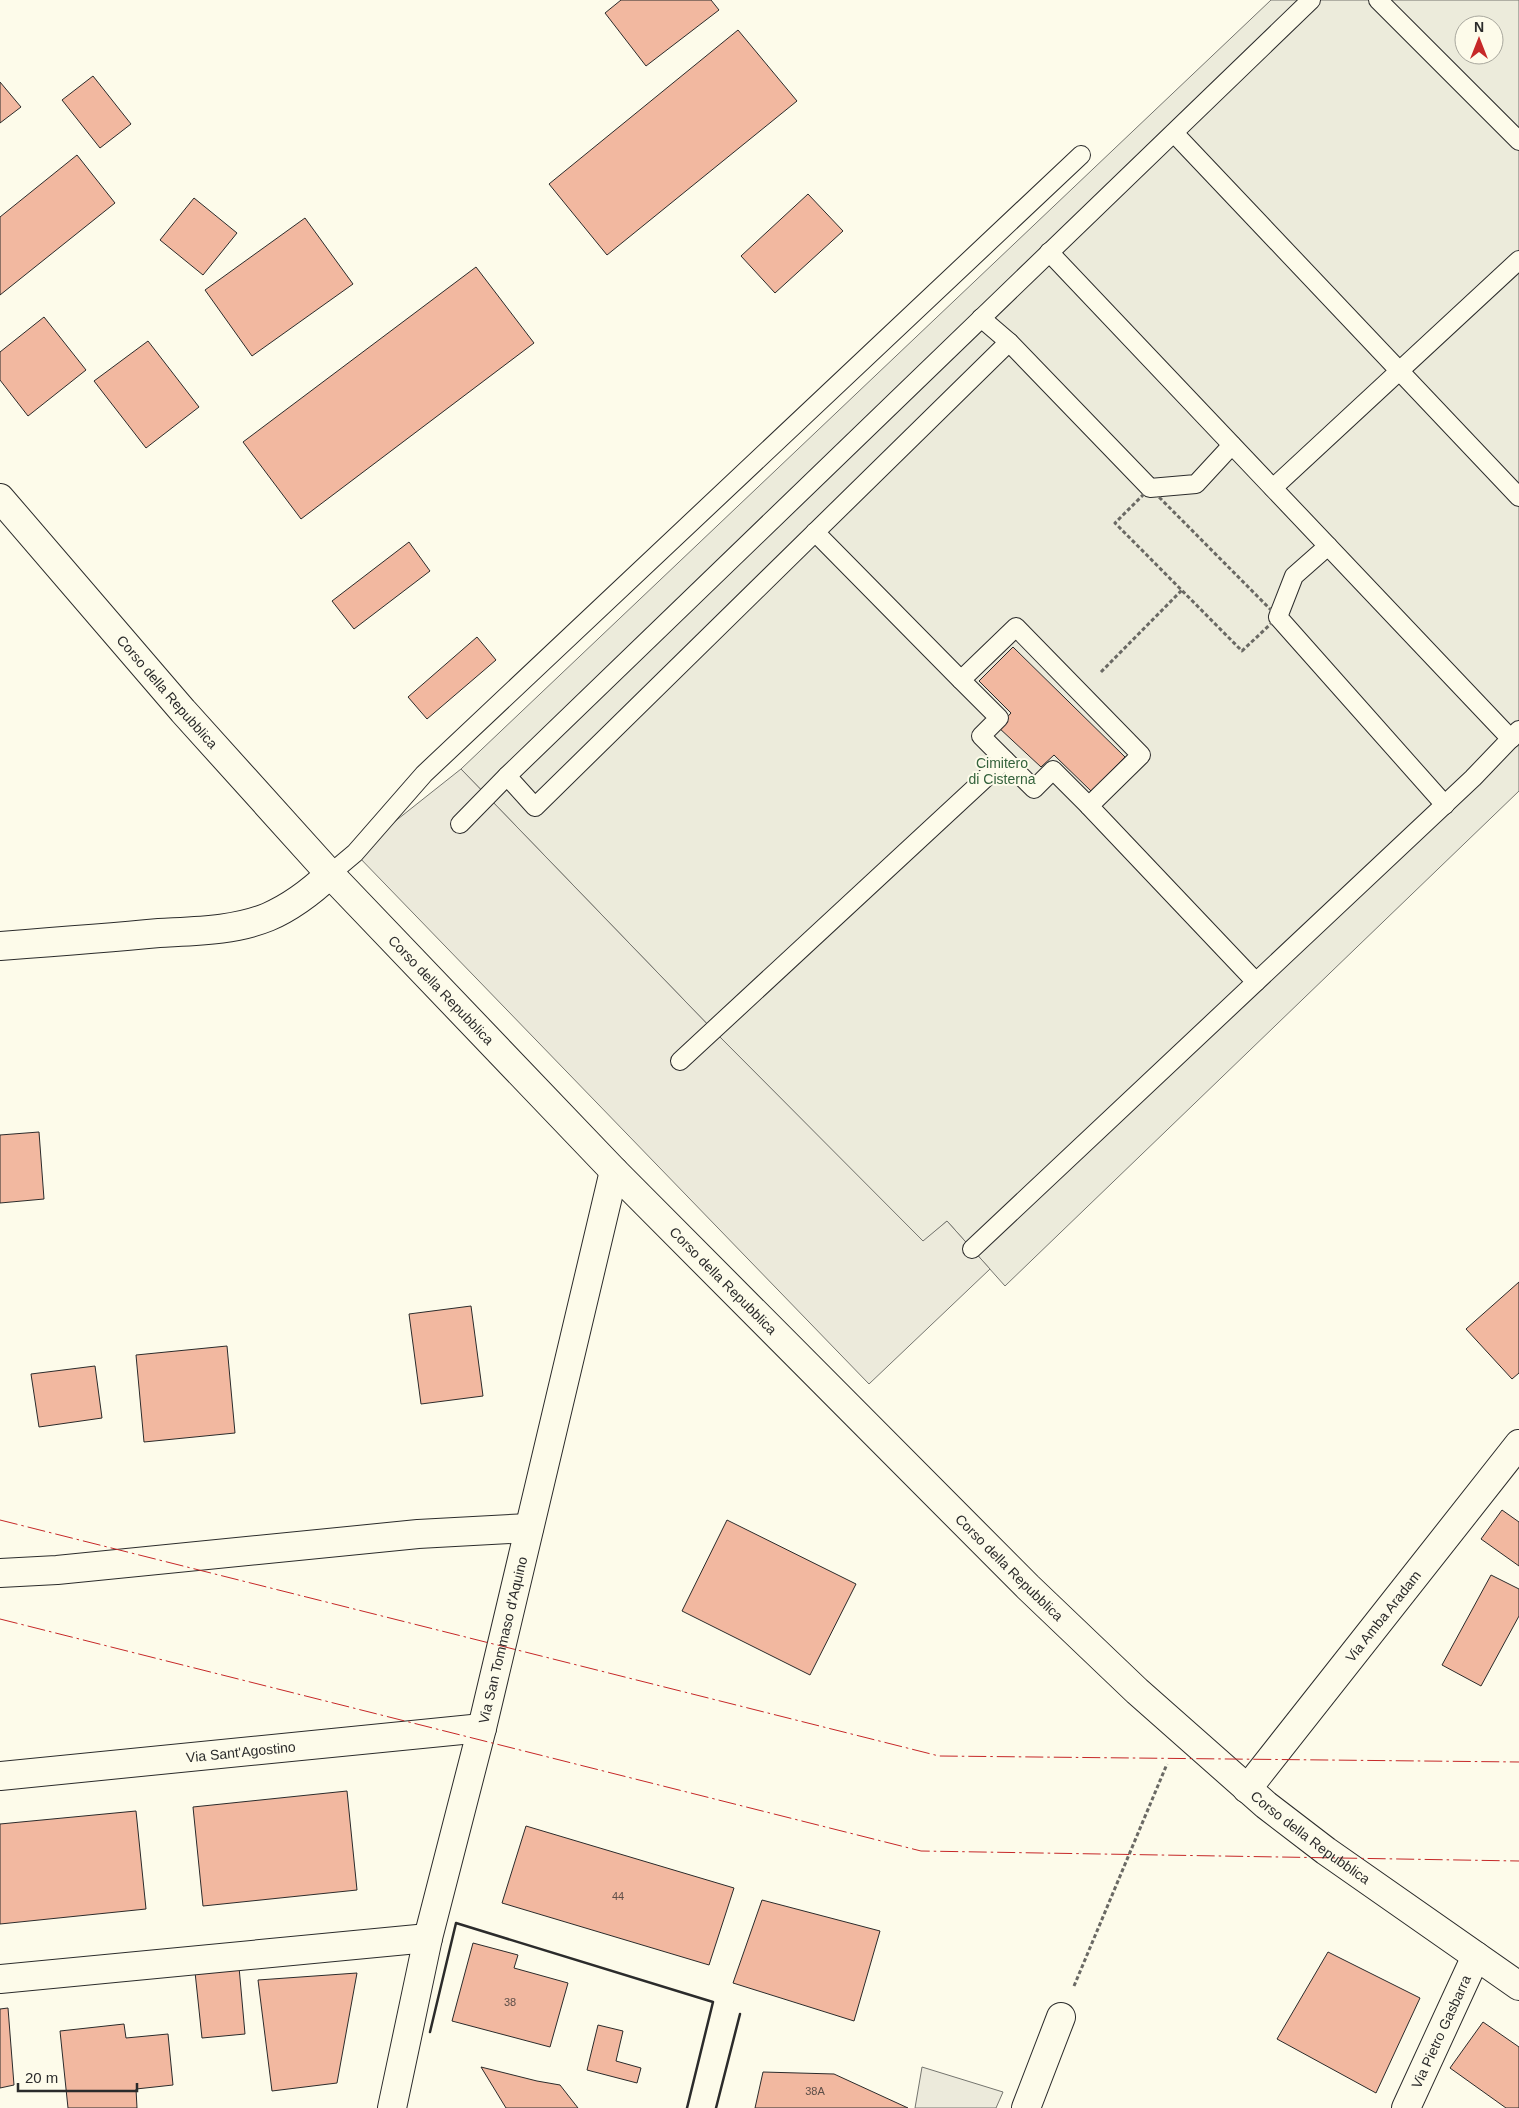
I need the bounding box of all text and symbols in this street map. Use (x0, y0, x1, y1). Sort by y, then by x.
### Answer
north arrow (1454, 15, 1504, 65)
text: N (1474, 19, 1484, 35)
street label: Corso della Repubblica (114, 632, 221, 752)
park label: Cimitero di Cisterna (969, 755, 1036, 787)
street label: Corso della Repubblica (385, 932, 497, 1048)
street label: Corso della Repubblica (666, 1224, 780, 1338)
street label: Corso della Repubblica (952, 1511, 1066, 1624)
street label: Via San Tommaso d'Aquino (475, 1555, 530, 1725)
street label: Via Amba Aradam (1342, 1567, 1424, 1665)
street label: Via Sant'Agostino (185, 1739, 297, 1765)
street label: Corso della Repubblica (1248, 1787, 1373, 1887)
house number: 44 (612, 1890, 624, 1902)
street label: Via Pietro Gasbarra (1408, 1972, 1474, 2091)
house number: 38 (504, 1996, 516, 2008)
scale bar (18, 2060, 136, 2092)
text: 20 m (25, 2069, 58, 2086)
house number: 38A (805, 2085, 825, 2097)

